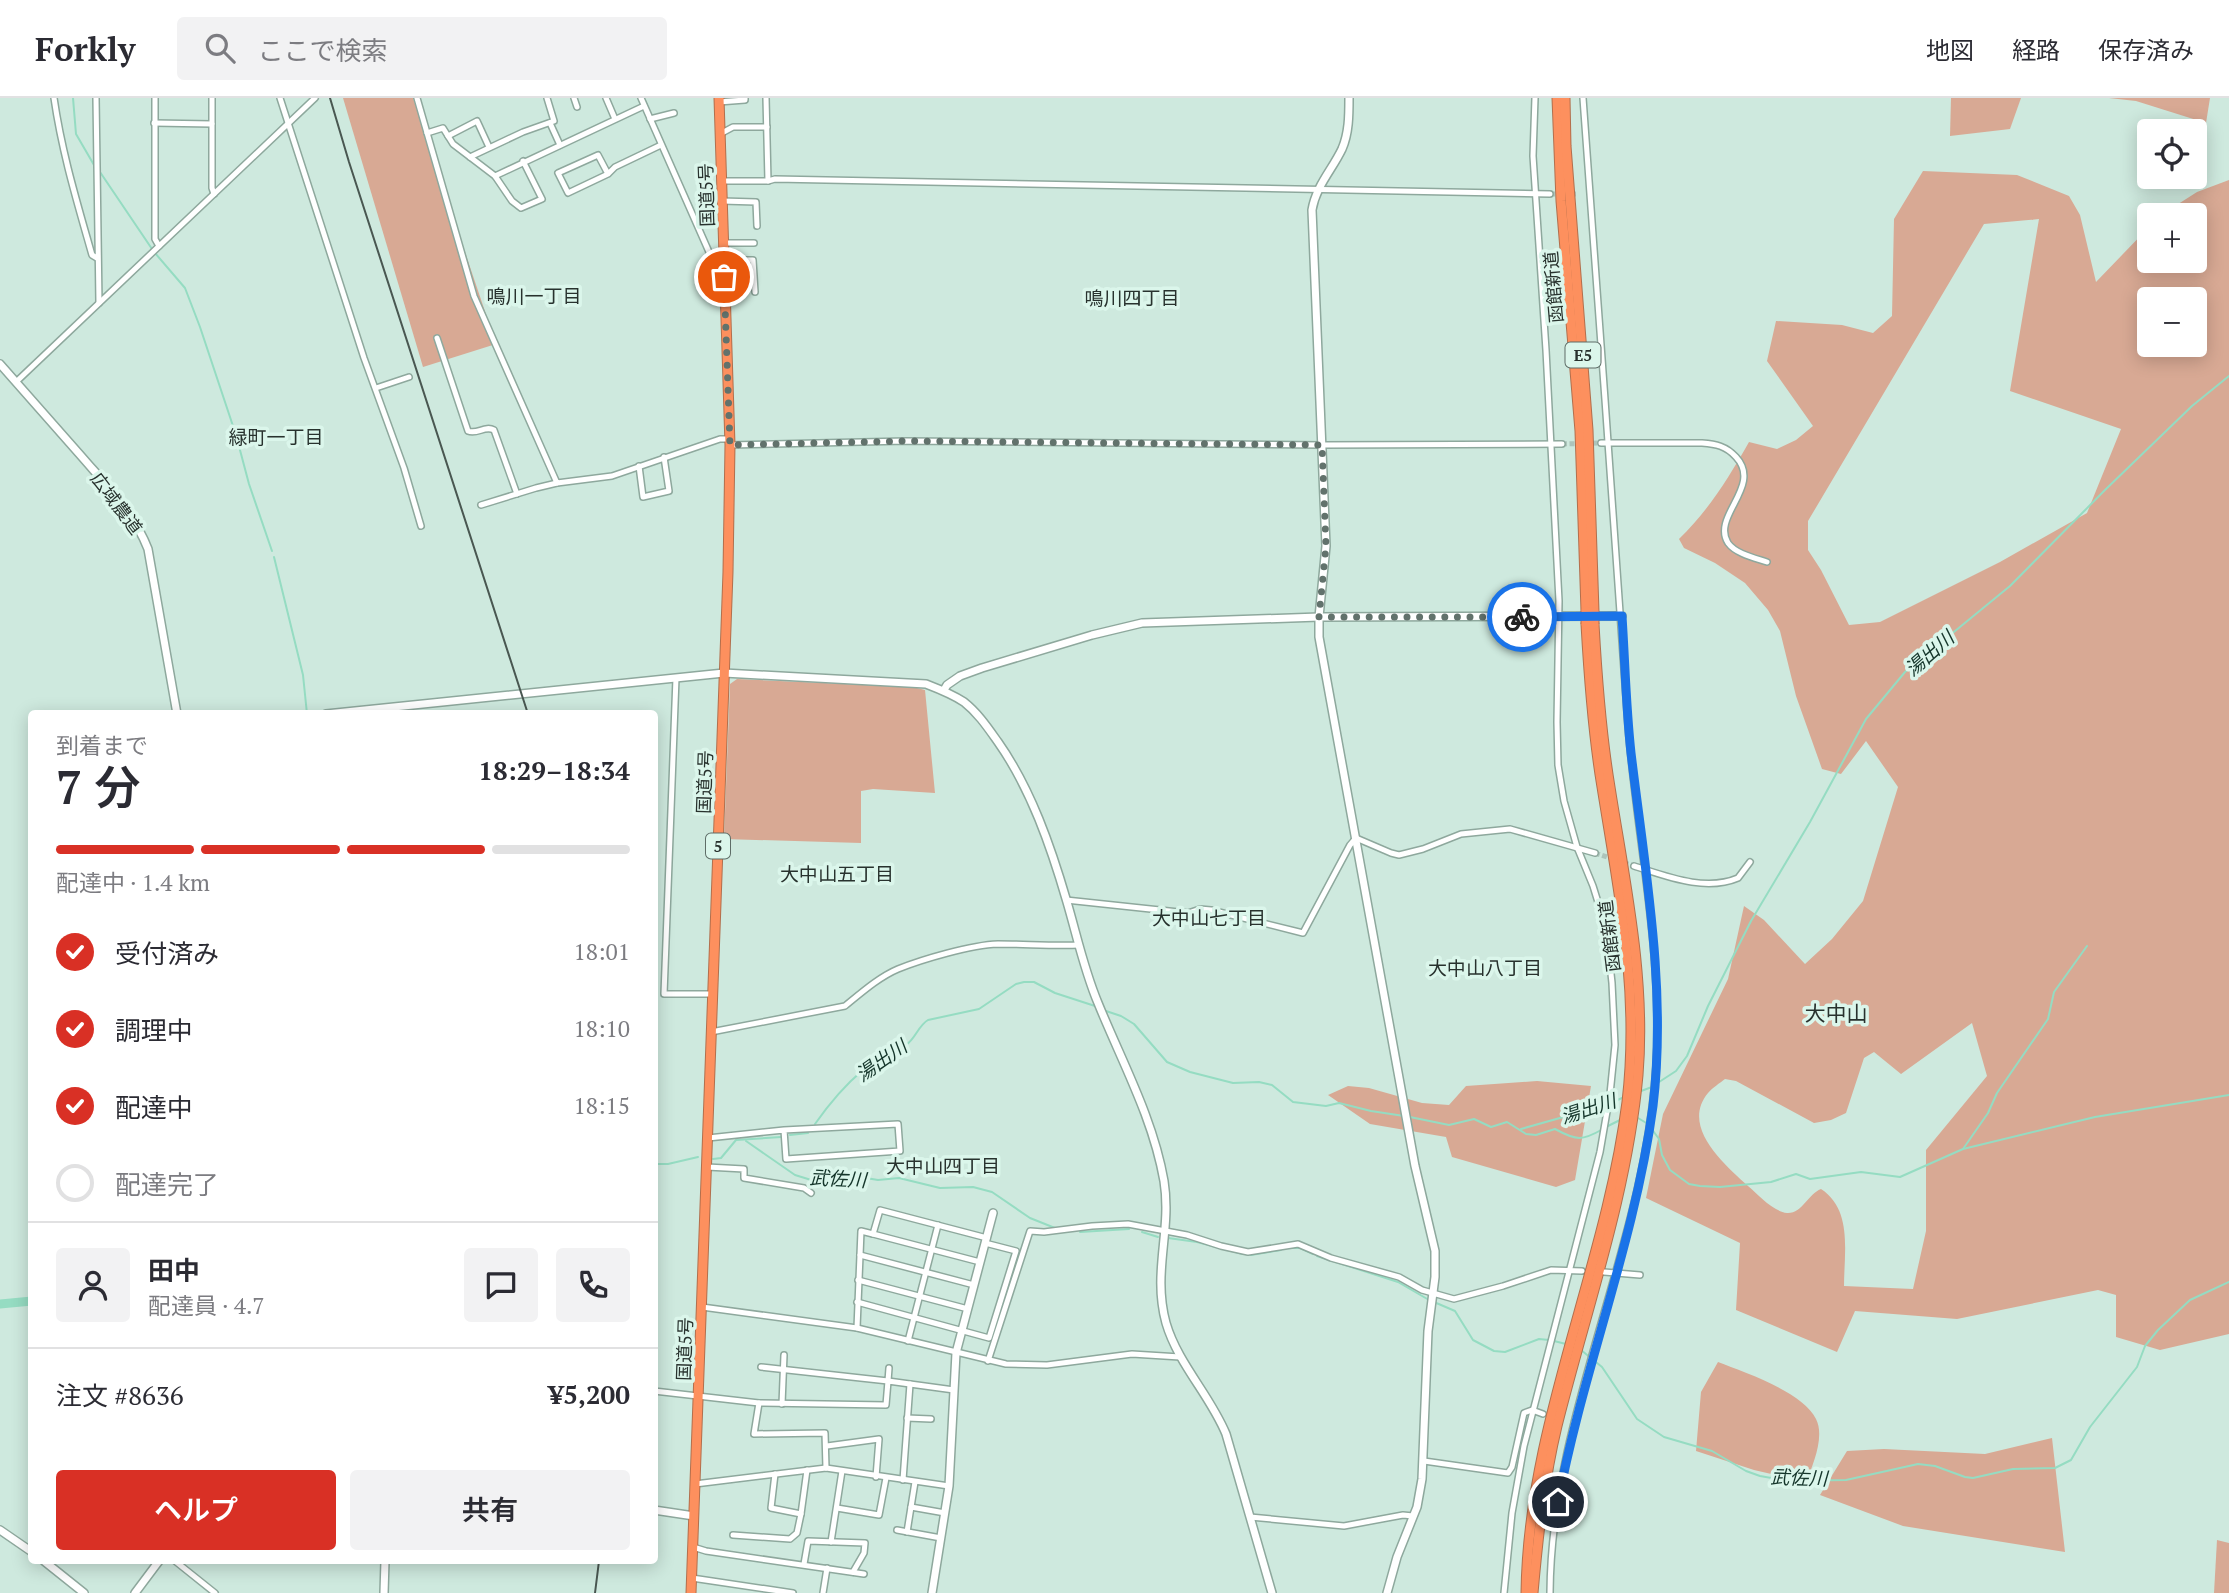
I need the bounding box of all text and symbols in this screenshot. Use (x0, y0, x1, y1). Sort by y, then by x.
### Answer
search box (177, 17, 667, 80)
text: Forkly (35, 27, 135, 70)
icon: search (201, 29, 239, 67)
text: ここで検索 (257, 33, 387, 67)
text: 地図 (1926, 34, 1974, 66)
text: 経路 (2012, 34, 2060, 66)
text: 保存済み (2098, 34, 2194, 66)
map controls (2137, 119, 2207, 357)
button: locate (2137, 119, 2207, 189)
street label: 国道5号 (693, 163, 719, 227)
button: + (2137, 203, 2207, 273)
pin (694, 247, 754, 307)
street label: 函館新道 (1538, 250, 1568, 324)
icon: bag (705, 258, 743, 296)
district label: 鳴川一丁目 (486, 283, 582, 308)
district label: 鳴川四丁目 (1084, 285, 1180, 310)
button: − (2137, 287, 2207, 357)
road number: E5 (1566, 342, 1600, 368)
district label: 緑町一丁目 (228, 424, 324, 449)
street label: 広域農道 (86, 467, 148, 539)
courier (1487, 582, 1557, 652)
icon: bike (1503, 598, 1541, 636)
water label: 湯出川 (1899, 624, 1960, 681)
text: 到着まで (56, 730, 148, 761)
street label: 国道5号 (691, 750, 717, 814)
text: 18:29–18:34 (478, 753, 630, 787)
text: 7 分 (56, 756, 140, 817)
road number: 5 (706, 834, 730, 859)
district label: 大中山五丁目 (780, 861, 894, 886)
text: 配達中 · 1.4 km (56, 867, 210, 898)
street label: 函館新道 (1593, 899, 1625, 973)
district label: 大中山七丁目 (1152, 905, 1266, 930)
icon: check (56, 933, 94, 971)
text: 受付済み (115, 936, 219, 970)
text: 18:01 (573, 936, 630, 967)
district label: 大中山八丁目 (1428, 955, 1542, 980)
district label: 大中山 (1805, 999, 1868, 1027)
icon: check (56, 1010, 94, 1048)
text: 調理中 (115, 1013, 193, 1047)
text: 18:10 (573, 1013, 630, 1044)
water label: 湯出川 (850, 1032, 913, 1087)
icon: check (56, 1087, 94, 1125)
water label: 湯出川 (1557, 1087, 1621, 1129)
text: 配達中 (115, 1090, 193, 1124)
text: 18:15 (573, 1090, 630, 1121)
district label: 大中山四丁目 (886, 1153, 1000, 1178)
water label: 武佐川 (809, 1164, 869, 1192)
text: 配達完了 (115, 1167, 219, 1201)
button: person (56, 1248, 130, 1322)
button: chat (464, 1248, 538, 1322)
button: phone (556, 1248, 630, 1322)
text: 田中 (148, 1253, 200, 1287)
text: 配達員 · 4.7 (148, 1290, 265, 1321)
street label: 国道5号 (671, 1317, 697, 1381)
text: ¥5,200 (549, 1377, 630, 1411)
text: 注文 #8636 (56, 1378, 184, 1412)
water label: 武佐川 (1770, 1464, 1830, 1491)
button: ヘルプ (56, 1470, 336, 1550)
button: 共有 (350, 1470, 630, 1550)
pin (1528, 1472, 1588, 1532)
icon: home (1539, 1483, 1577, 1521)

